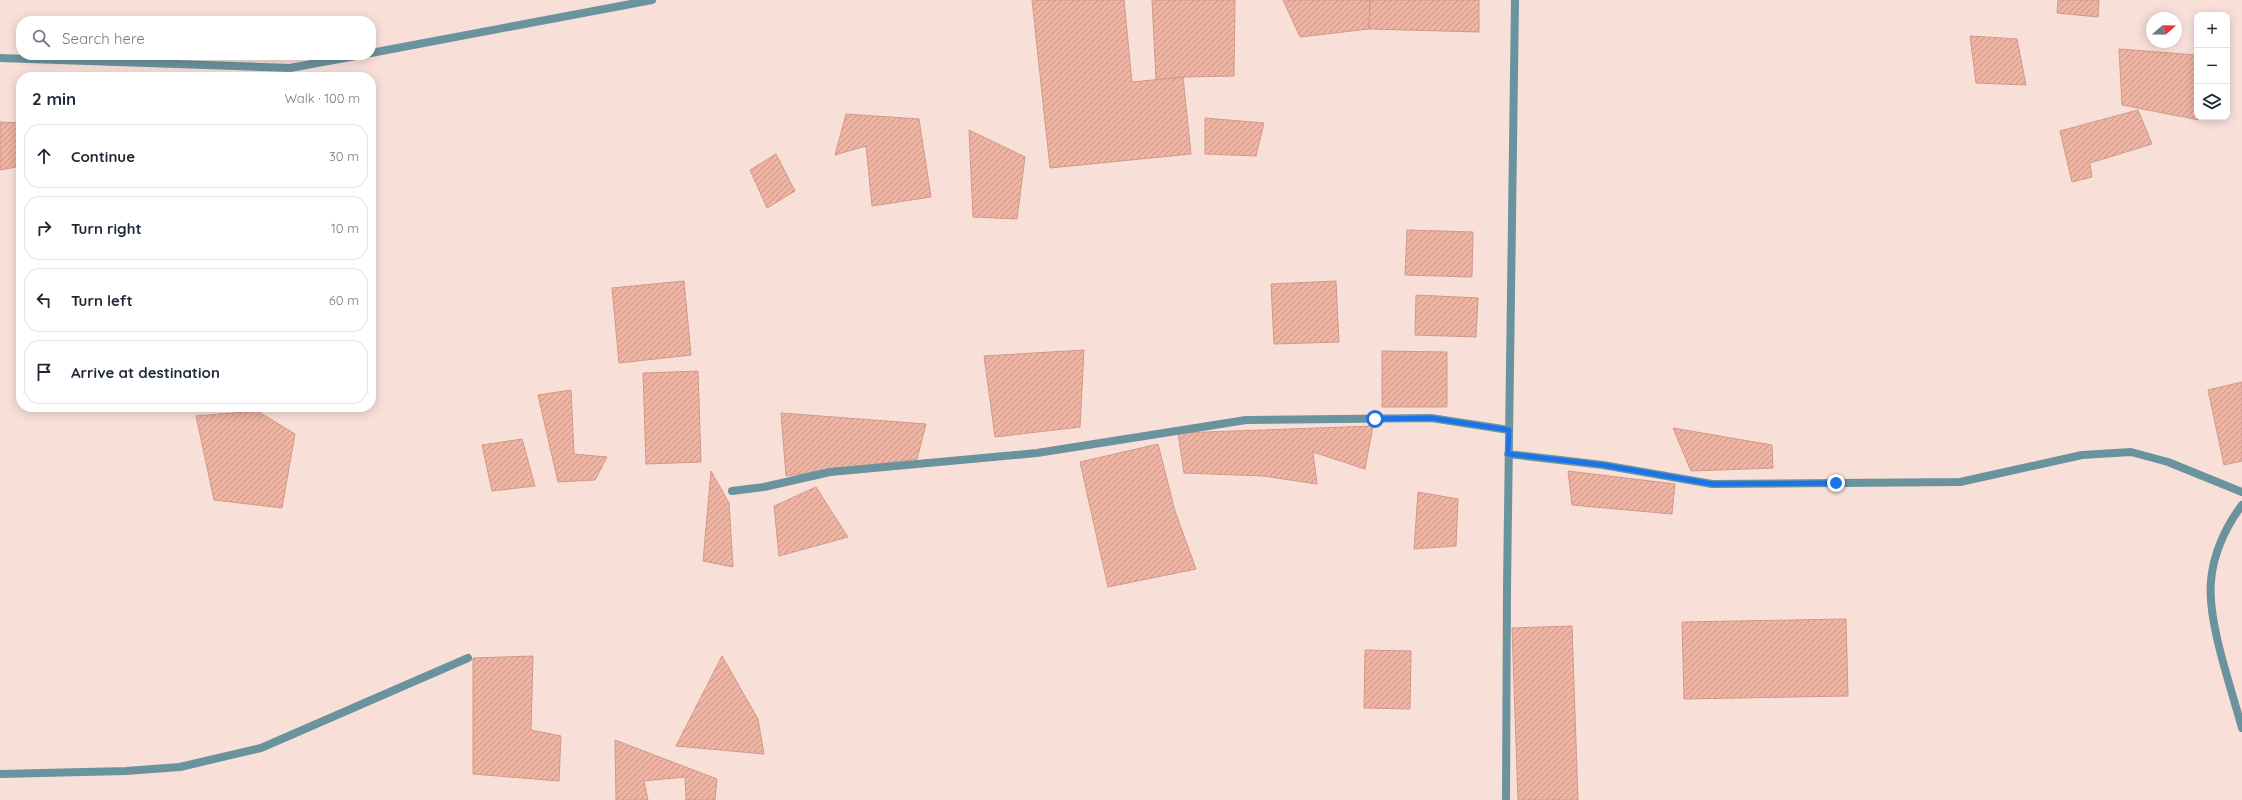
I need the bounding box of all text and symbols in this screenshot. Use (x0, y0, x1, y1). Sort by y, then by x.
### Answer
north arrow (2146, 12, 2182, 48)
map controls (2194, 12, 2230, 120)
button: + (2194, 12, 2230, 48)
search box (16, 16, 376, 60)
icon: search (30, 27, 52, 49)
text: Search here (62, 29, 145, 48)
button: − (2194, 48, 2230, 84)
button: layers (2194, 84, 2230, 120)
text: 2 min (32, 88, 76, 109)
text: Walk · 100 m (284, 90, 360, 106)
icon: ahead (33, 145, 55, 167)
text: Continue (71, 147, 135, 166)
text: 30 m (329, 148, 359, 164)
icon: right (33, 217, 55, 239)
text: Turn right (71, 219, 142, 238)
text: 10 m (331, 220, 359, 236)
icon: left (33, 289, 55, 311)
text: Turn left (71, 291, 133, 310)
text: 60 m (329, 292, 359, 308)
icon: arrive (33, 361, 55, 383)
text: Arrive at destination (71, 363, 220, 382)
route start (1366, 410, 1384, 428)
route end (1827, 474, 1845, 492)

